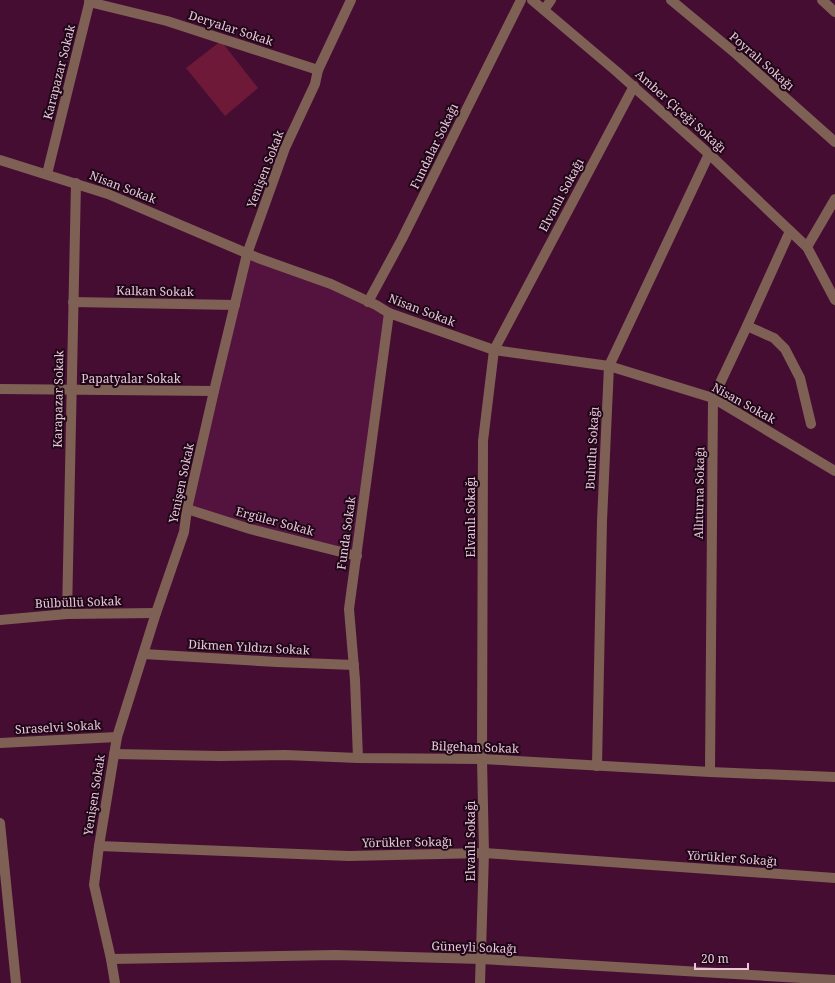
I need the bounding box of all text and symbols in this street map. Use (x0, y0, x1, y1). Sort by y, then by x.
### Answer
street label: Deryalar Sokak (187, 6, 276, 50)
street label: Karapazar Sokak (39, 22, 79, 121)
street label: Poyralı Sokağı (726, 28, 798, 94)
street label: Amber Çiçeği Sokağı (632, 66, 730, 157)
street label: Fundalar Sokağı (406, 100, 462, 192)
street label: Yenişen Sokak (242, 127, 288, 211)
street label: Elvanlı Sokağı (535, 155, 588, 235)
street label: Nisan Sokak (87, 166, 160, 208)
street label: Kalkan Sokak (116, 282, 195, 300)
street label: Nisan Sokak (386, 289, 459, 331)
street label: Karapazar Sokak (49, 349, 67, 448)
street label: Papatyalar Sokak (81, 370, 182, 387)
street label: Nisan Sokak (709, 379, 780, 428)
street label: Bulutlu Sokağı (581, 406, 603, 490)
street label: Yenişen Sokak (164, 440, 198, 526)
street label: Allıturna Sokağı (690, 447, 708, 539)
street label: Elvanlı Sokağı (462, 476, 479, 557)
street label: Funda Sokak (332, 494, 360, 571)
street label: Ergüler Sokak (234, 502, 317, 540)
street label: Bülbüllü Sokak (34, 592, 123, 612)
street label: Dikmen Yıldızı Sokak (188, 635, 311, 659)
street label: Sıraselvi Sokak (14, 716, 102, 738)
street label: Bilgehan Sokak (431, 737, 520, 757)
street label: Yenişen Sokak (79, 752, 109, 838)
street label: Elvanlı Sokağı (462, 800, 479, 881)
street label: Yörükler Sokağı (361, 833, 452, 851)
street label: Yörükler Sokağı (685, 846, 778, 870)
street label: Güneyli Sokağı (431, 937, 517, 957)
scale bar (695, 945, 748, 971)
text: 20 m (701, 950, 729, 967)

